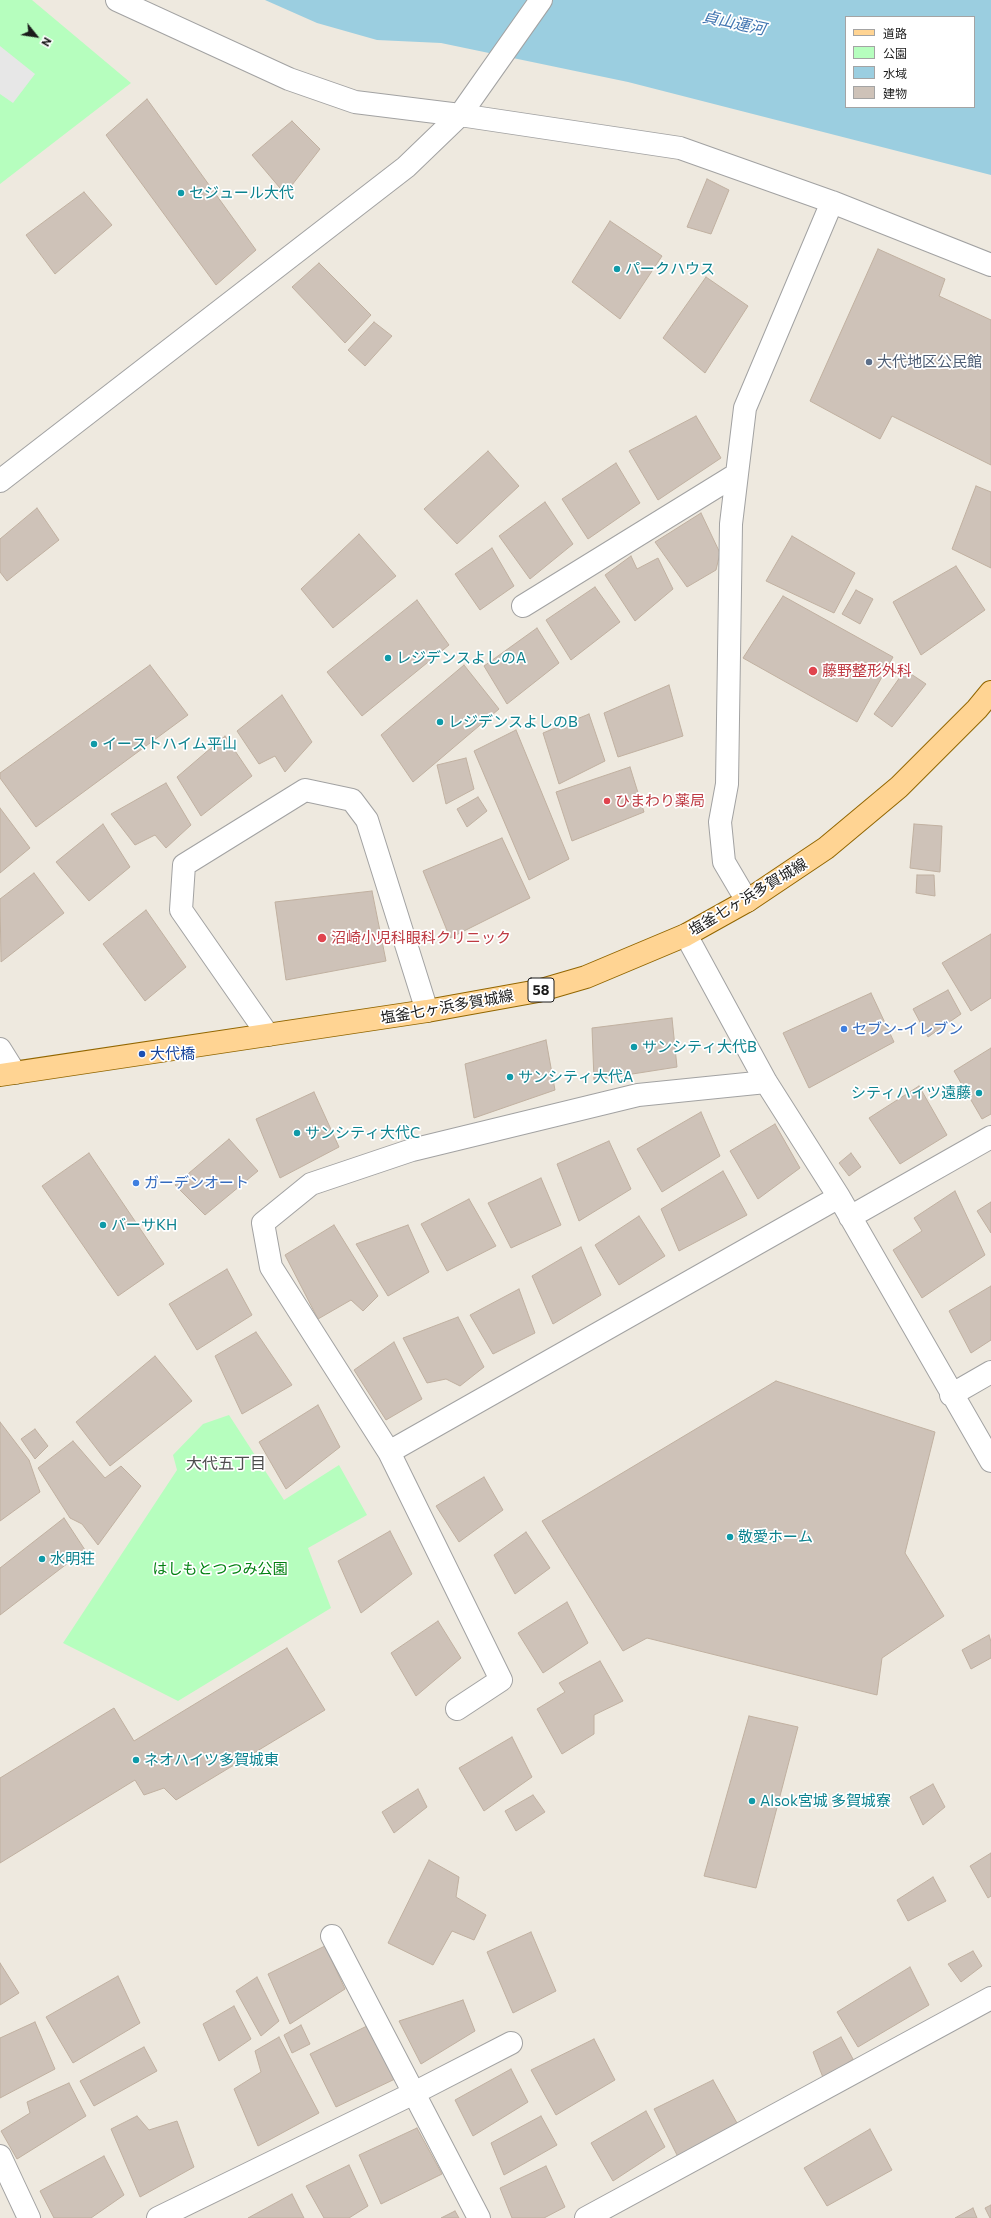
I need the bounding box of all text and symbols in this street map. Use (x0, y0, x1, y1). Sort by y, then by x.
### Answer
water label: 貞山運河 (701, 7, 767, 39)
north arrow (16, 16, 56, 56)
legend (845, 16, 975, 108)
text: 道路 (883, 26, 907, 40)
text: N (39, 35, 55, 49)
text: 公園 (883, 46, 907, 60)
text: 水域 (883, 66, 907, 80)
text: 建物 (883, 86, 907, 100)
place label: セジュール大代 (189, 184, 294, 202)
marker: セジュール大代 (176, 188, 186, 198)
place label: パークハウス (625, 260, 715, 278)
marker: パークハウス (612, 264, 622, 274)
place label: 大代地区公民館 (877, 353, 982, 371)
marker: 大代地区公民館 (864, 357, 874, 367)
place label: レジデンスよしのA (396, 649, 526, 667)
marker: レジデンスよしのA (383, 653, 393, 663)
place label: 藤野整形外科 (822, 662, 912, 680)
marker: 藤野整形外科 (807, 665, 819, 677)
place label: レジデンスよしのB (448, 713, 578, 731)
marker: レジデンスよしのB (435, 717, 445, 727)
place label: イーストハイム平山 (102, 735, 237, 753)
marker: イーストハイム平山 (89, 739, 99, 749)
place label: ひまわり薬局 (615, 792, 705, 810)
marker: ひまわり薬局 (602, 796, 612, 806)
street label: 塩釜七ヶ浜多賀城線 (686, 855, 810, 939)
place label: 沼崎小児科眼科クリニック (331, 929, 511, 947)
marker: 沼崎小児科眼科クリニック (316, 932, 328, 944)
road number: 58 (528, 978, 554, 1002)
street label: 塩釜七ヶ浜多賀城線 (379, 986, 515, 1028)
place label: セブン-イレブン (852, 1020, 963, 1038)
marker: セブン-イレブン (839, 1024, 849, 1034)
place label: サンシティ大代B (642, 1038, 757, 1056)
marker: サンシティ大代B (629, 1042, 639, 1052)
place label: 大代橋 (150, 1045, 195, 1063)
marker: 大代橋 (137, 1049, 147, 1059)
place label: サンシティ大代A (518, 1068, 633, 1086)
marker: サンシティ大代A (505, 1072, 515, 1082)
place label: シティハイツ遠藤 (851, 1084, 971, 1102)
marker: シティハイツ遠藤 (974, 1088, 984, 1098)
place label: サンシティ大代C (305, 1124, 420, 1142)
marker: サンシティ大代C (292, 1128, 302, 1138)
place label: ガーデンオート (144, 1174, 249, 1192)
marker: ガーデンオート (131, 1178, 141, 1188)
place label: バーサKH (111, 1216, 177, 1234)
marker: バーサKH (98, 1220, 108, 1230)
district label: 大代五丁目 (186, 1454, 266, 1474)
place label: 敬愛ホーム (738, 1528, 813, 1546)
marker: 敬愛ホーム (725, 1532, 735, 1542)
place label: 水明荘 (50, 1550, 95, 1568)
marker: 水明荘 (37, 1554, 47, 1564)
park label: はしもとつつみ公園 (153, 1560, 287, 1578)
place label: ネオハイツ多賀城東 (144, 1751, 279, 1769)
marker: ネオハイツ多賀城東 (131, 1755, 141, 1765)
place label: Alsok宮城 多賀城寮 (760, 1792, 891, 1810)
marker: Alsok宮城 多賀城寮 (747, 1796, 757, 1806)

